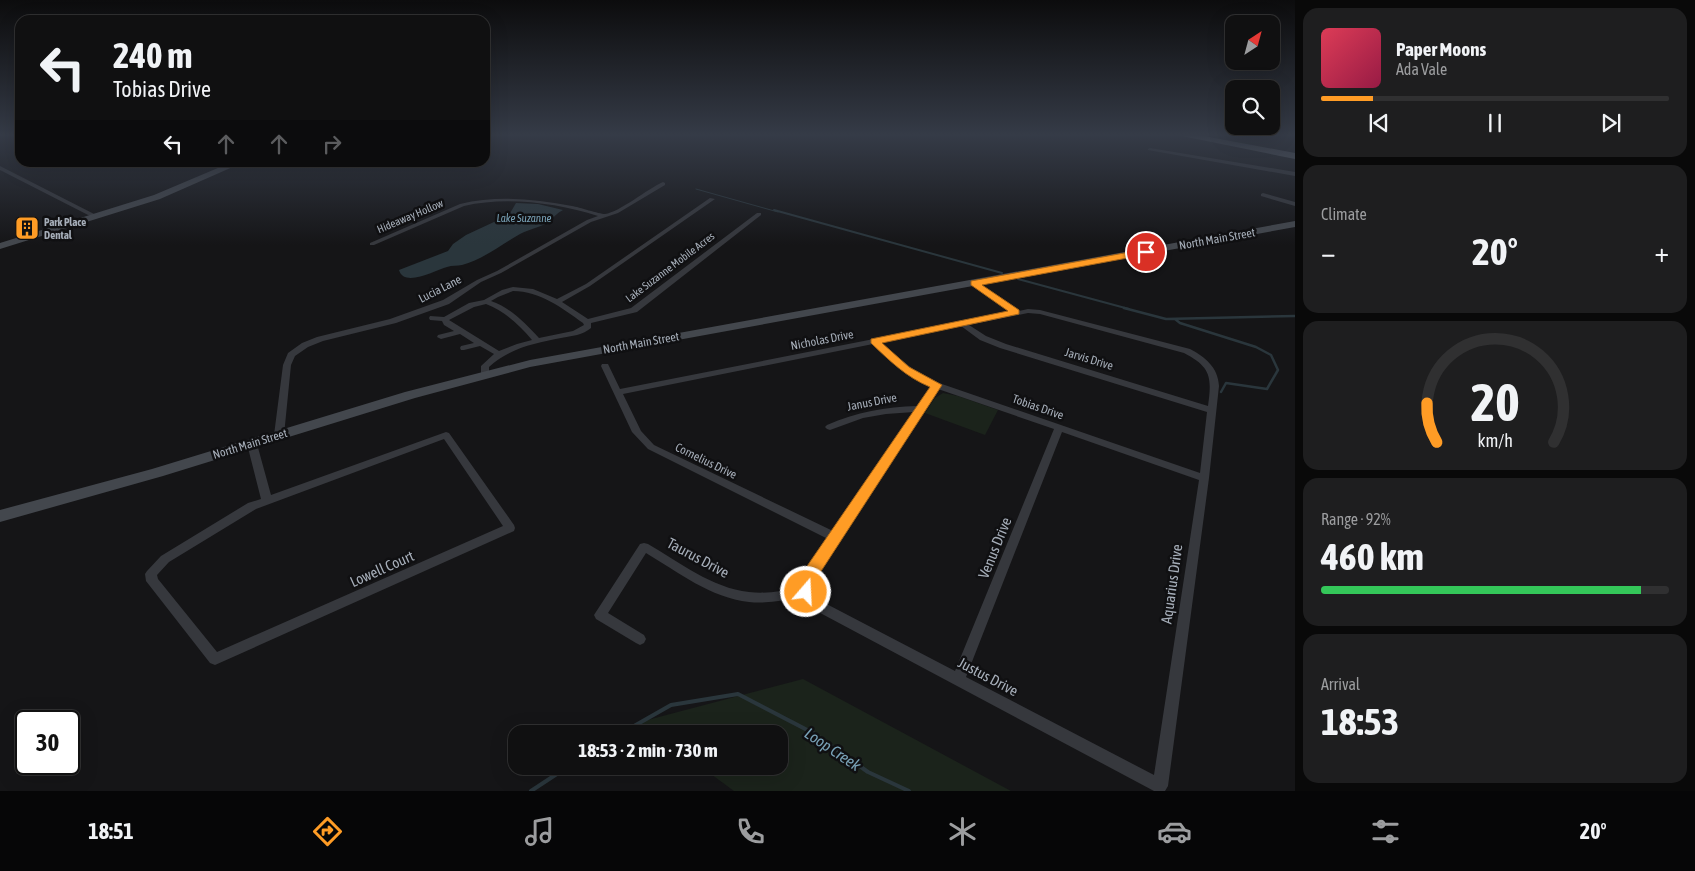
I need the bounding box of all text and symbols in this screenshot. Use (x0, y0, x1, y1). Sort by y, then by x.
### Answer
north arrow (1225, 15, 1280, 70)
map controls (1225, 15, 1280, 135)
icon: left (30, 35, 95, 100)
text: 240 m (113, 35, 192, 75)
text: Paper Moons (1396, 38, 1486, 60)
text: Ada Vale (1396, 60, 1447, 78)
text: Tobias Drive (113, 76, 211, 102)
button: search (1225, 80, 1280, 135)
icon: previous (1365, 109, 1393, 137)
icon: pause (1481, 109, 1509, 137)
icon: next (1597, 109, 1625, 137)
icon: left (159, 130, 187, 158)
icon: ahead (212, 130, 240, 158)
icon: ahead (265, 130, 293, 158)
icon: right (318, 130, 346, 158)
street label: Hideaway Hollow (375, 196, 445, 235)
text: Climate (1321, 205, 1367, 223)
water label: Lake Suzanne (496, 212, 552, 224)
building icon: Park Place Dental (14, 215, 40, 241)
place label: Park Place Dental (44, 216, 86, 241)
street label: North Main Street (1178, 225, 1257, 253)
street label: Lake Suzanne Mobile Acres (623, 230, 717, 304)
text: 20° (1472, 230, 1518, 273)
pin (1125, 231, 1167, 273)
text: − (1321, 236, 1336, 268)
text: + (1654, 236, 1669, 268)
icon: arrive (1132, 238, 1160, 266)
street label: Lucia Lane (416, 272, 464, 306)
street label: Nicholas Drive (789, 327, 855, 353)
street label: North Main Street (602, 329, 681, 357)
street label: Jarvis Drive (1063, 345, 1115, 373)
text: 20 (1471, 372, 1519, 432)
street label: Janus Drive (846, 390, 898, 414)
street label: Tobias Drive (1010, 392, 1066, 422)
street label: North Main Street (211, 426, 289, 462)
text: km/h (1477, 430, 1513, 451)
street label: Cornelius Drive (673, 440, 739, 482)
text: Range · 92% (1321, 510, 1391, 528)
street label: Venus Drive (975, 514, 1015, 581)
street label: Taurus Drive (664, 534, 732, 581)
text: 460 km (1321, 535, 1424, 578)
street label: Aquarius Drive (1158, 543, 1186, 625)
street label: Lowell Court (347, 547, 416, 590)
position arrow (779, 565, 831, 617)
street label: Justus Drive (955, 654, 1021, 699)
text: Arrival (1321, 675, 1360, 693)
text: 18:53 (1321, 700, 1399, 743)
speed limit sign: 30 (15, 710, 80, 775)
water label: Loop Creek (801, 724, 865, 776)
text: 18:53 · 2 min · 730 m (578, 739, 718, 761)
icon: directions (310, 814, 345, 849)
icon: music (522, 814, 557, 849)
icon: phone (733, 814, 768, 849)
icon: climate (945, 814, 980, 849)
icon: car (1157, 814, 1192, 849)
icon: filters (1368, 814, 1403, 849)
text: 18:51 (88, 818, 134, 844)
text: 20° (1580, 818, 1607, 844)

